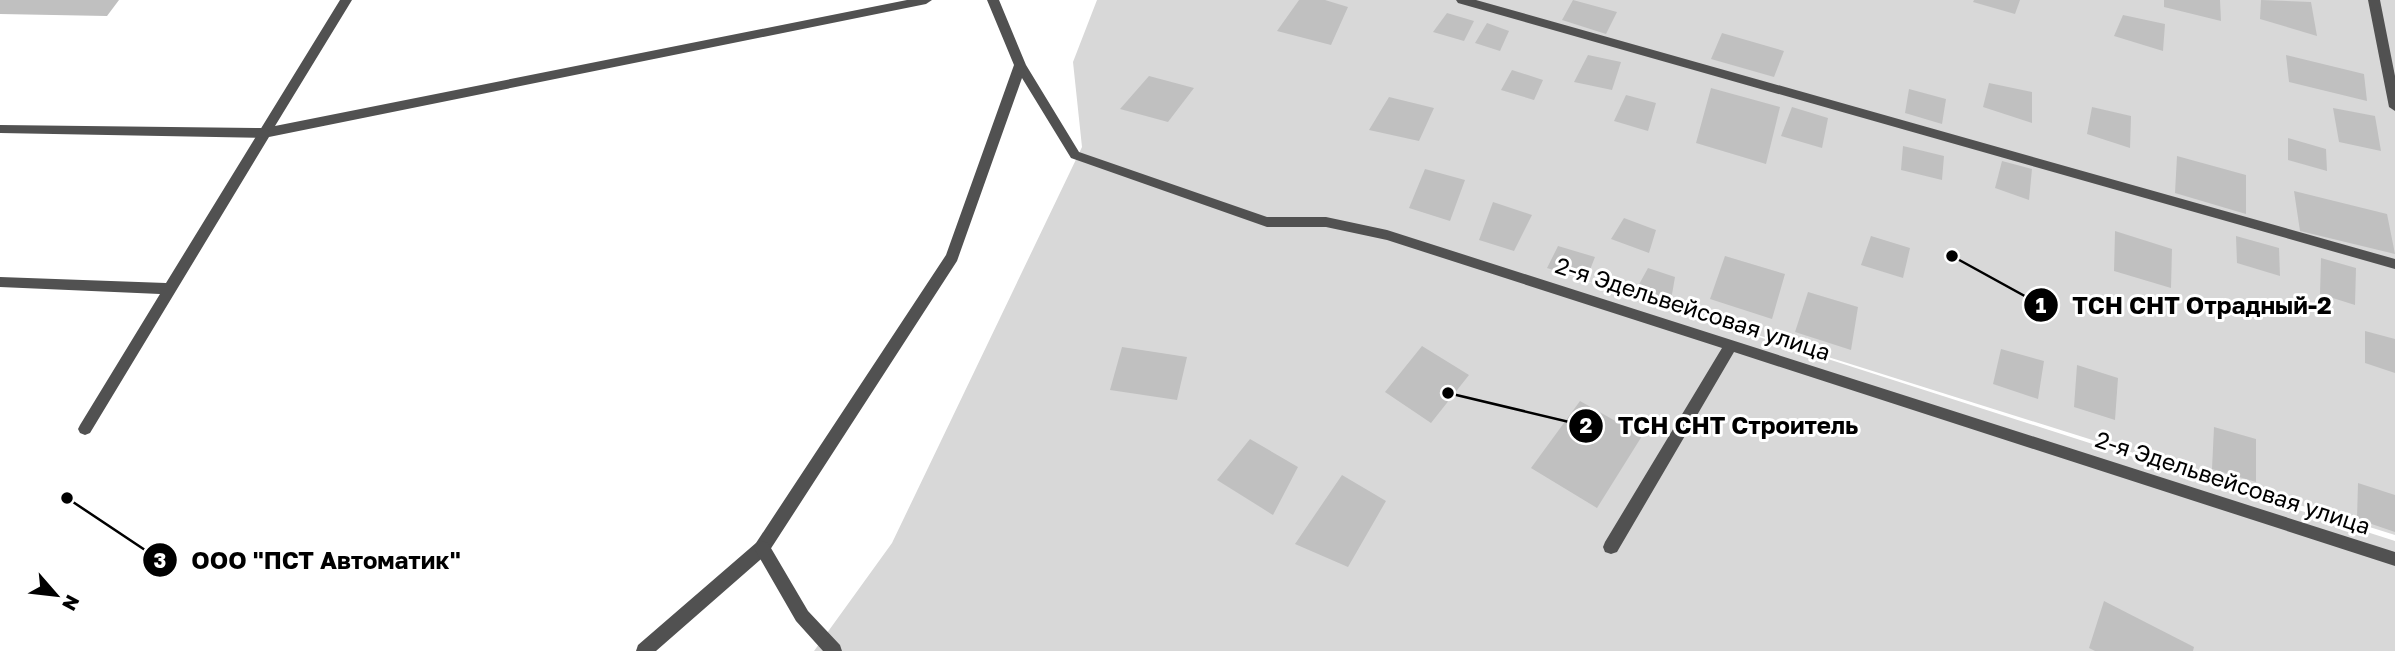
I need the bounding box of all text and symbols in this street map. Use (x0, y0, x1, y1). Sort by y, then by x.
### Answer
street label: 2-я Эдельвейсовая улица (1552, 250, 1834, 366)
callout: ТСН СНТ Отрадный-2 (2023, 283, 2346, 328)
text: ТСН СНТ Отрадный-2 (2072, 290, 2332, 319)
text: 1 (2036, 292, 2047, 318)
callout: ТСН СНТ Строитель (1569, 403, 1872, 448)
text: ТСН СНТ Строитель (1618, 410, 1858, 439)
text: 2 (1580, 412, 1593, 438)
street label: 2-я Эдельвейсовая улица (2092, 424, 2374, 540)
callout: ООО "ПСТ Автоматик" (142, 538, 475, 583)
text: ООО "ПСТ Автоматик" (191, 545, 461, 574)
text: 3 (154, 547, 166, 573)
north arrow (21, 560, 91, 630)
text: N (58, 591, 85, 615)

